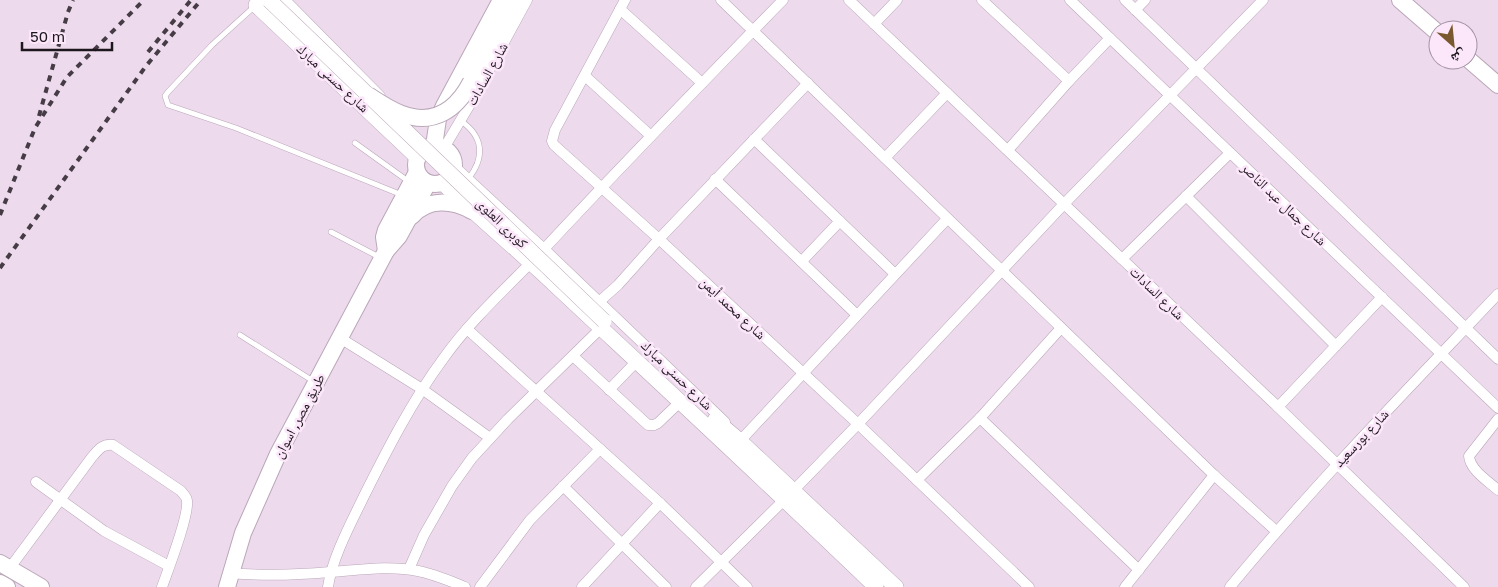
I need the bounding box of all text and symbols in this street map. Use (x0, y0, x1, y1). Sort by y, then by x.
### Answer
scale bar (22, 20, 112, 52)
north arrow (1428, 20, 1478, 70)
text: 50 m (30, 27, 65, 45)
street label: شارع السادات (462, 39, 513, 109)
street label: شارع حسنى مبارك (292, 40, 373, 117)
text: ش (1448, 45, 1470, 68)
street label: شارع جمال عبد الناصر (1236, 158, 1331, 250)
street label: كوبرى العلوى (472, 194, 532, 252)
street label: شارع السادات (1125, 262, 1188, 324)
street label: شارع محمد أيمن (696, 273, 770, 344)
street label: شارع حسنى مبارك (637, 336, 717, 414)
street label: طريق مصر, اسوان (269, 371, 330, 462)
street label: شارع بورسعيد (1330, 405, 1393, 471)

